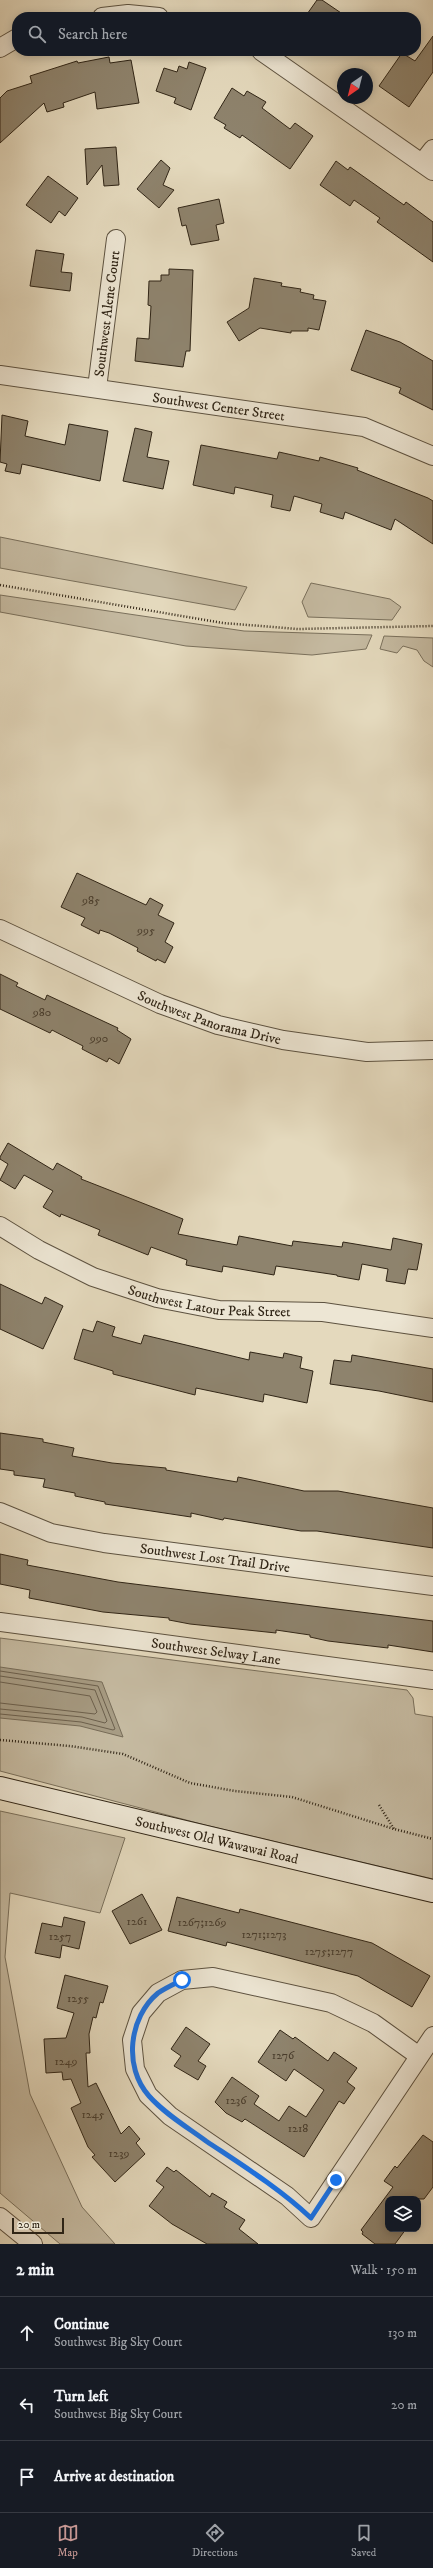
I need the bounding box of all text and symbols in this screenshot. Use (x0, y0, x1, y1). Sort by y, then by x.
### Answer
search box (12, 12, 421, 56)
icon: search (26, 23, 48, 45)
text: Search here (58, 25, 127, 44)
north arrow (337, 68, 373, 104)
street label: Southwest Alene Court (91, 249, 125, 378)
street label: Southwest Center Street (151, 389, 287, 426)
house number: 985 (81, 893, 100, 908)
house number: 995 (136, 923, 155, 938)
street label: Southwest Panorama Drive (134, 987, 283, 1049)
house number: 980 (32, 1005, 51, 1020)
house number: 990 (89, 1031, 108, 1046)
street label: Southwest Latour Peak Street (125, 1281, 291, 1321)
street label: Southwest Lost Trail Drive (139, 1540, 291, 1577)
street label: Southwest Selway Lane (150, 1634, 282, 1670)
street label: Southwest Old Wawawai Road (133, 1813, 300, 1869)
house number: 1261 (127, 1914, 147, 1929)
house number: 1267;1269 (178, 1915, 226, 1930)
house number: 1271;1273 (241, 1927, 287, 1942)
house number: 1257 (49, 1929, 71, 1944)
house number: 1275;1277 (305, 1944, 353, 1959)
route start (173, 1971, 191, 1989)
house number: 1255 (67, 1991, 89, 2006)
house number: 1276 (272, 2048, 295, 2063)
house number: 1249 (54, 2054, 78, 2069)
house number: 1236 (225, 2093, 247, 2108)
house number: 1245 (81, 2107, 105, 2122)
house number: 1218 (288, 2121, 308, 2136)
house number: 1239 (109, 2146, 129, 2161)
route end (327, 2171, 345, 2189)
map controls (385, 2196, 421, 2232)
button: layers (385, 2196, 421, 2232)
scale bar (12, 2216, 64, 2235)
text: 20 m (18, 2218, 40, 2232)
text: 2 min (16, 2259, 54, 2281)
text: Walk · 150 m (351, 2262, 417, 2278)
text: Continue (54, 2315, 109, 2334)
icon: ahead (16, 2322, 38, 2344)
text: 130 m (388, 2325, 417, 2341)
text: Southwest Big Sky Court (54, 2334, 182, 2350)
text: Turn left (54, 2387, 108, 2406)
icon: left (16, 2394, 38, 2416)
text: 20 m (391, 2397, 417, 2413)
text: Southwest Big Sky Court (54, 2406, 182, 2422)
icon: arrive (16, 2466, 38, 2488)
text: Arrive at destination (54, 2467, 174, 2486)
tab: Map (57, 2522, 79, 2560)
tab: Directions (192, 2522, 238, 2560)
tab: Saved (351, 2522, 376, 2560)

